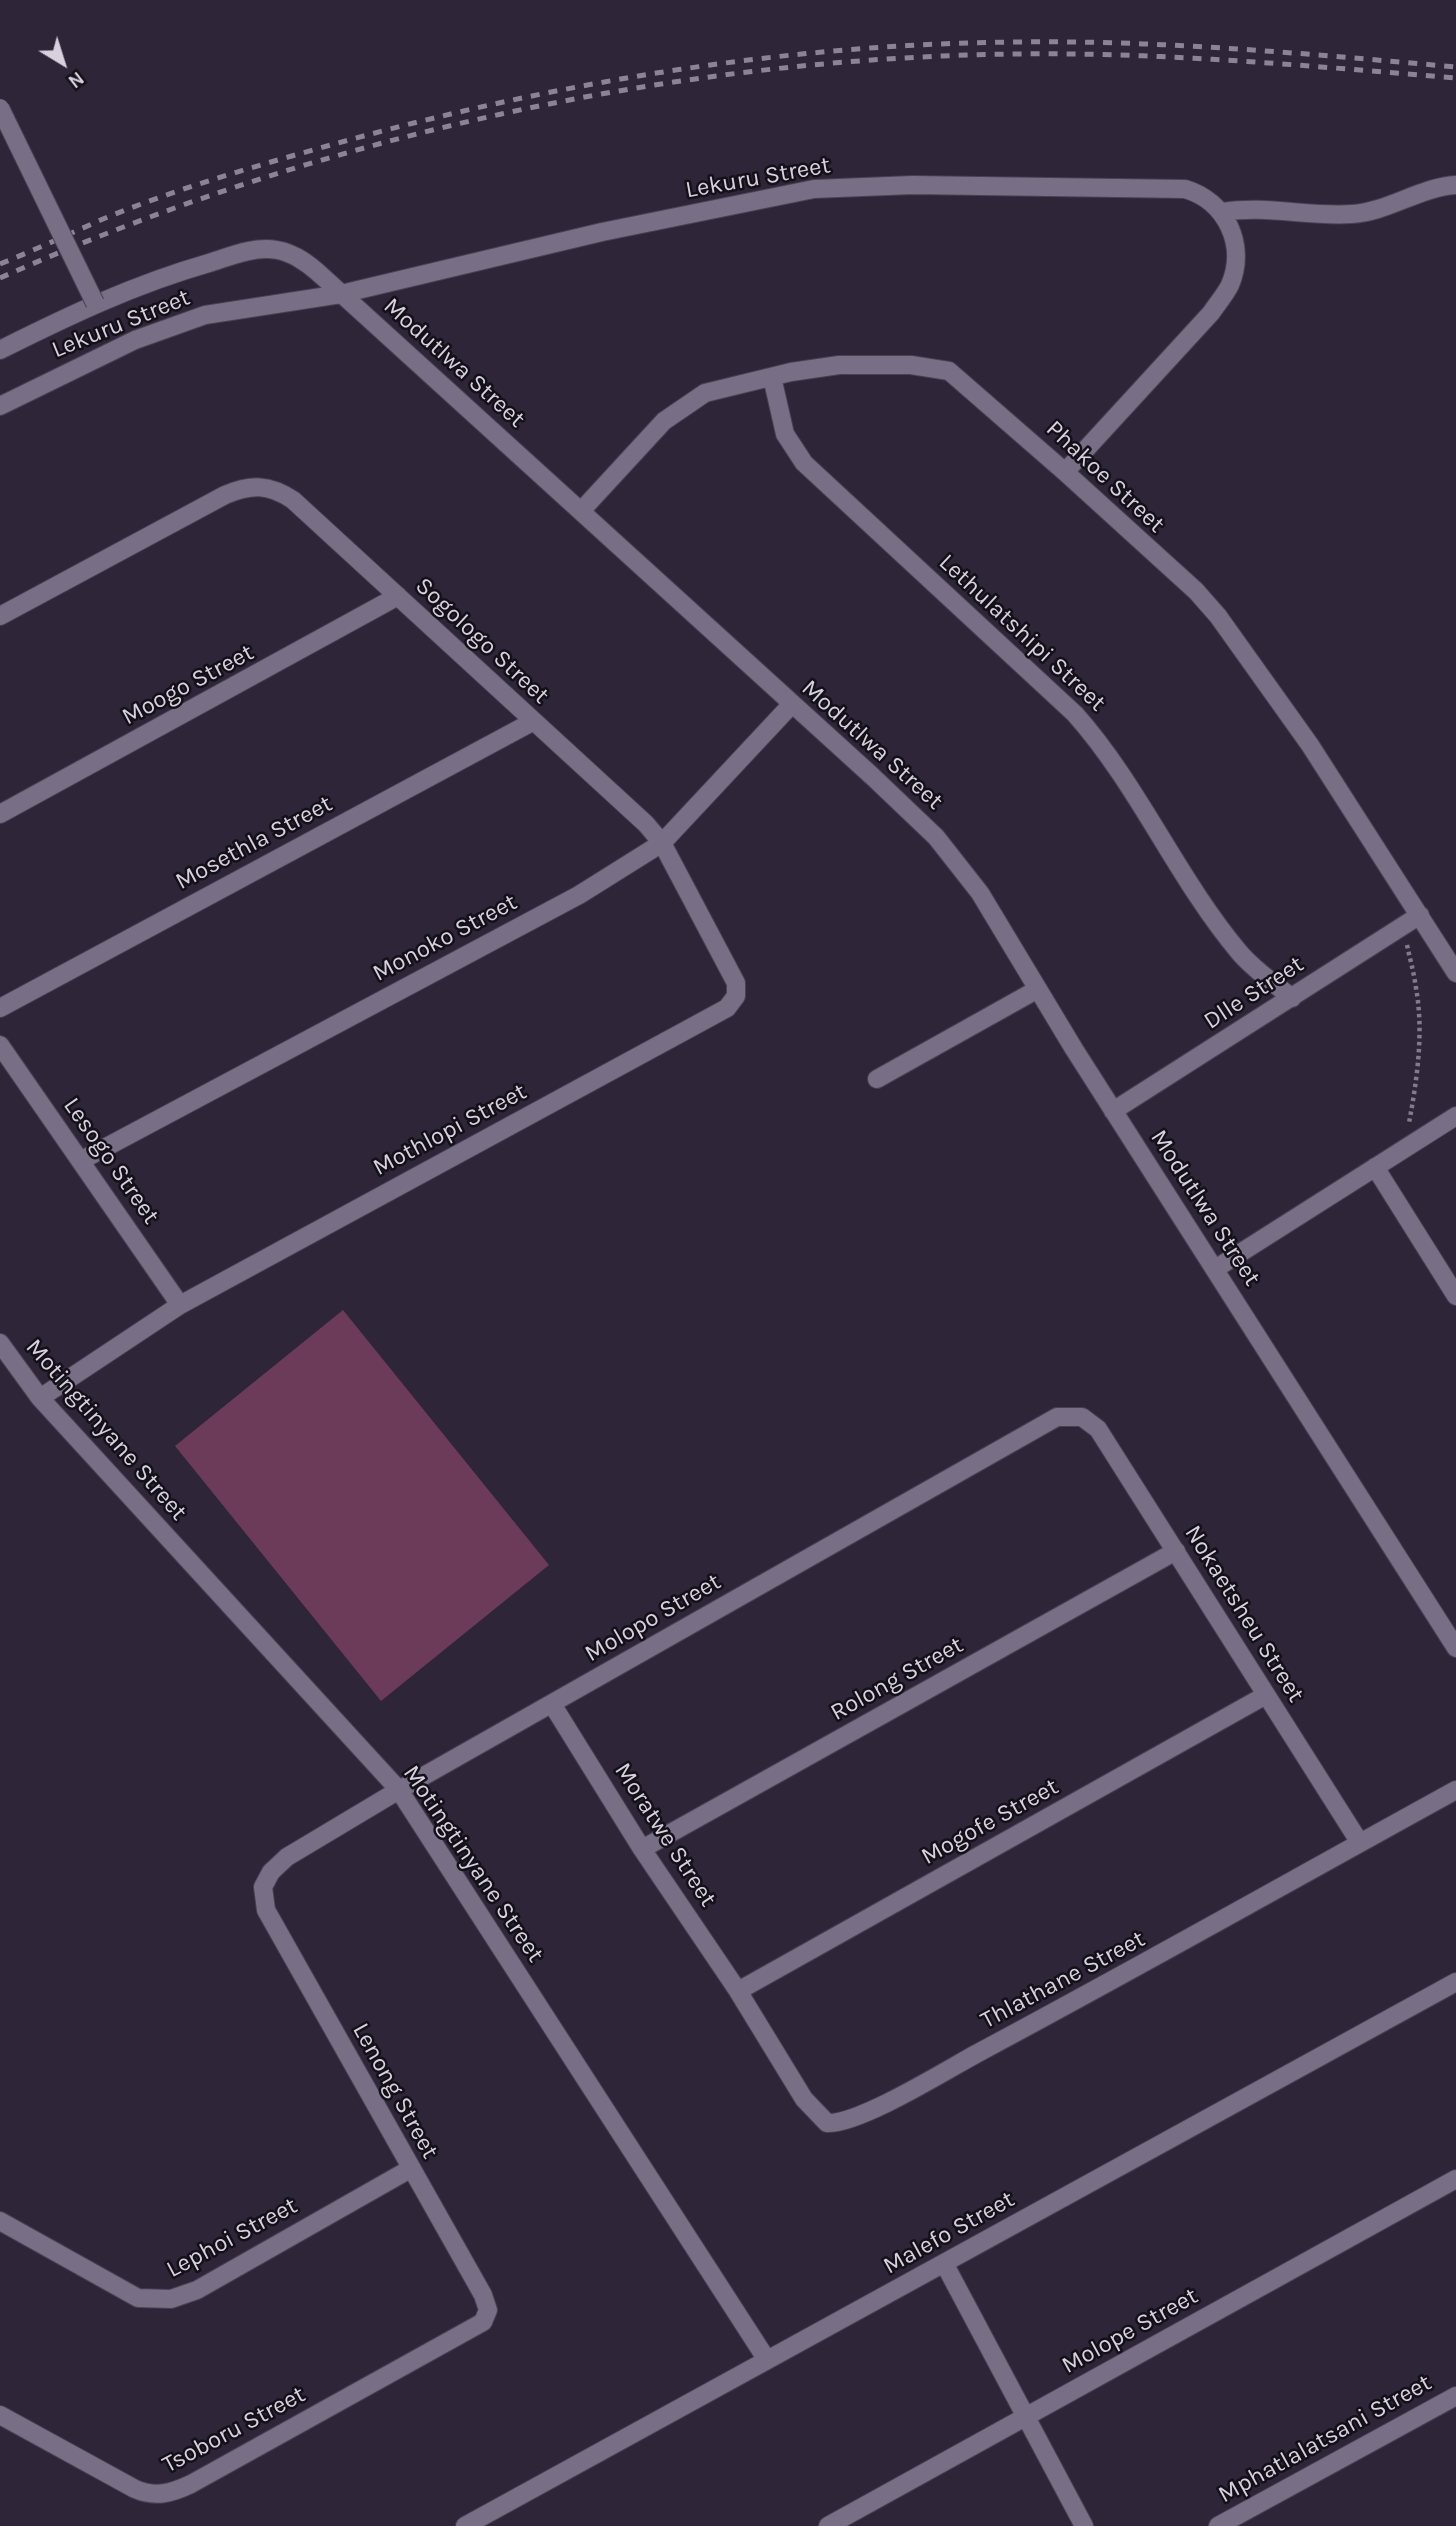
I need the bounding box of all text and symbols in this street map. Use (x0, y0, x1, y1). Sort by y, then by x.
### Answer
north arrow (28, 28, 98, 98)
text: N (64, 67, 88, 92)
street label: Lekuru Street (683, 151, 833, 205)
street label: Lekuru Street (48, 283, 194, 365)
street label: Modutlwa Street (377, 292, 531, 434)
street label: Phakoe Street (1040, 415, 1170, 539)
street label: Lethulatshipi Street (933, 548, 1111, 718)
street label: Sogologo Street (409, 572, 555, 710)
street label: Moogo Street (117, 638, 259, 732)
street label: Modutlwa Street (795, 674, 949, 816)
street label: Mosethla Street (171, 790, 337, 896)
street label: Monoko Street (368, 888, 522, 988)
street label: Dlle Street (1199, 950, 1309, 1036)
street label: Mothlopi Street (368, 1077, 532, 1183)
street label: Lesogo Street (57, 1092, 165, 1230)
street label: Modutlwa Street (1144, 1125, 1266, 1291)
street label: Motingtinyane Street (19, 1333, 193, 1527)
street label: Nokaetsheu Street (1178, 1520, 1310, 1708)
street label: Molopo Street (580, 1568, 726, 1668)
street label: Rolong Street (826, 1631, 968, 1727)
street label: Moratwe Street (608, 1758, 722, 1912)
street label: Motingtinyane Street (396, 1760, 550, 1968)
street label: Mogofe Street (916, 1773, 1064, 1871)
street label: Thlathane Street (976, 1925, 1150, 2035)
street label: Lenong Street (346, 2018, 444, 2164)
street label: Malefo Street (878, 2185, 1020, 2281)
street label: Lephoi Street (162, 2192, 302, 2284)
street label: Molope Street (1057, 2282, 1203, 2380)
street label: Mphatlalatsani Street (1214, 2368, 1436, 2510)
street label: Tsoboru Street (158, 2380, 310, 2480)

